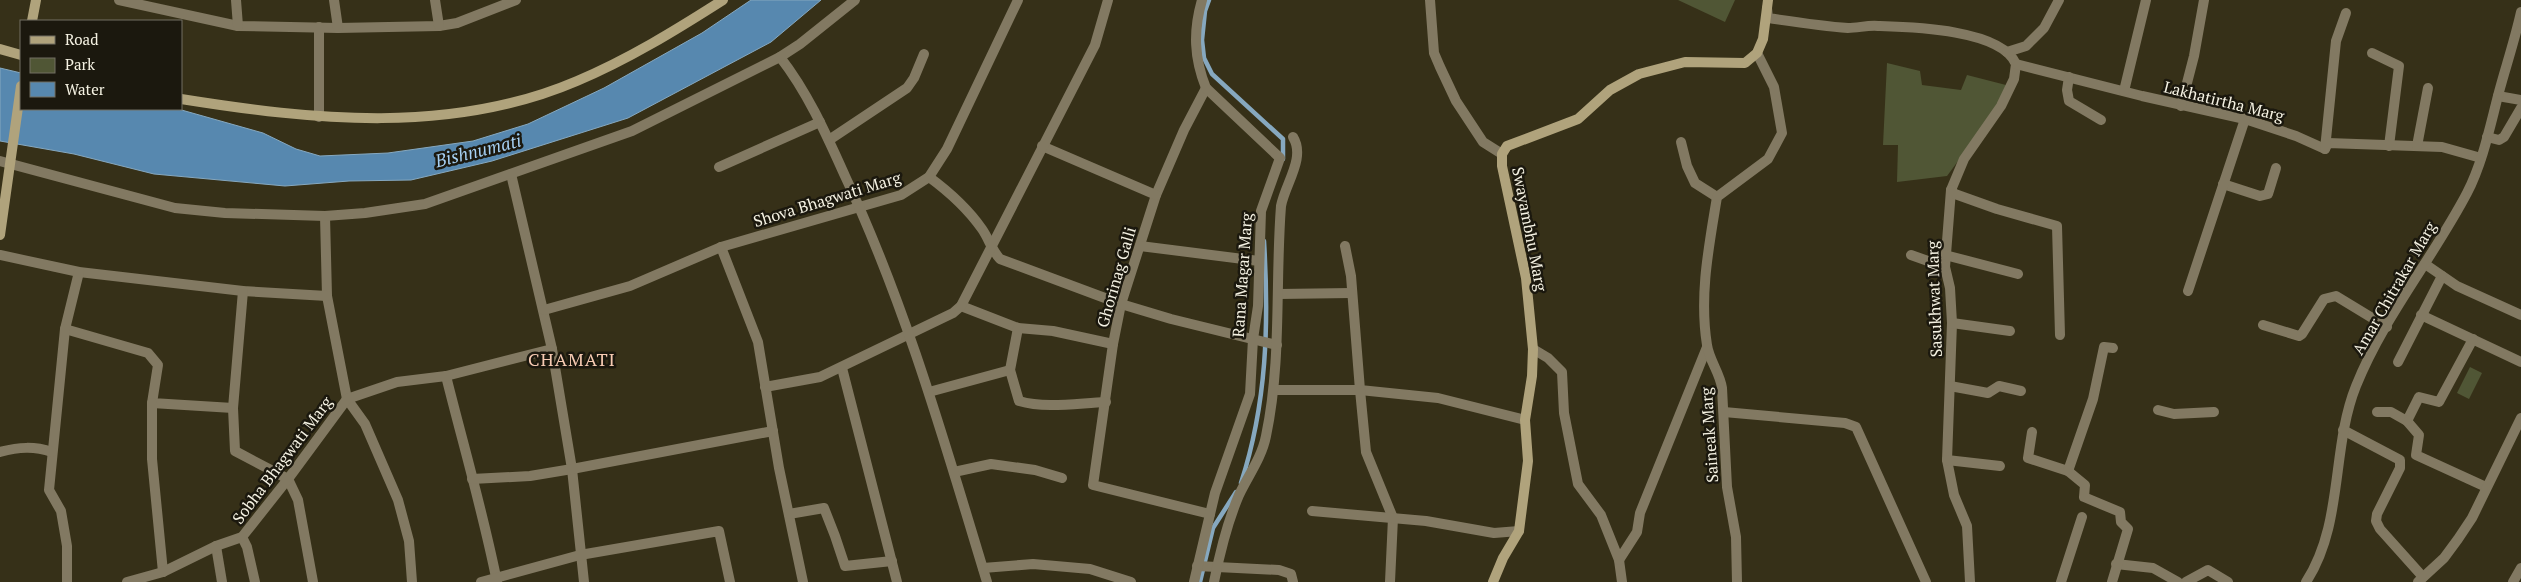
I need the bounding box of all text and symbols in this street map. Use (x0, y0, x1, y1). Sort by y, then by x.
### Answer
legend (20, 20, 182, 110)
text: Road (65, 29, 98, 49)
text: Park (65, 54, 95, 74)
street label: Lakhatirtha Marg (2162, 75, 2287, 127)
text: Water (65, 79, 105, 99)
water label: Bishnumati (431, 128, 524, 173)
street label: Swayambhu Marg (1507, 165, 1553, 293)
street label: Shova Bhagwati Marg (751, 166, 904, 232)
street label: Rana Magar Marg (1227, 211, 1257, 338)
street label: Amar Chitrakar Marg (2347, 217, 2441, 359)
street label: Ghorinag Galli (1091, 224, 1141, 330)
street label: Sasukhwat Marg (1921, 240, 1947, 358)
district label: CHAMATI (528, 347, 616, 371)
street label: Saineak Marg (1695, 386, 1723, 484)
street label: Sobha Bhagwati Marg (227, 391, 338, 528)

